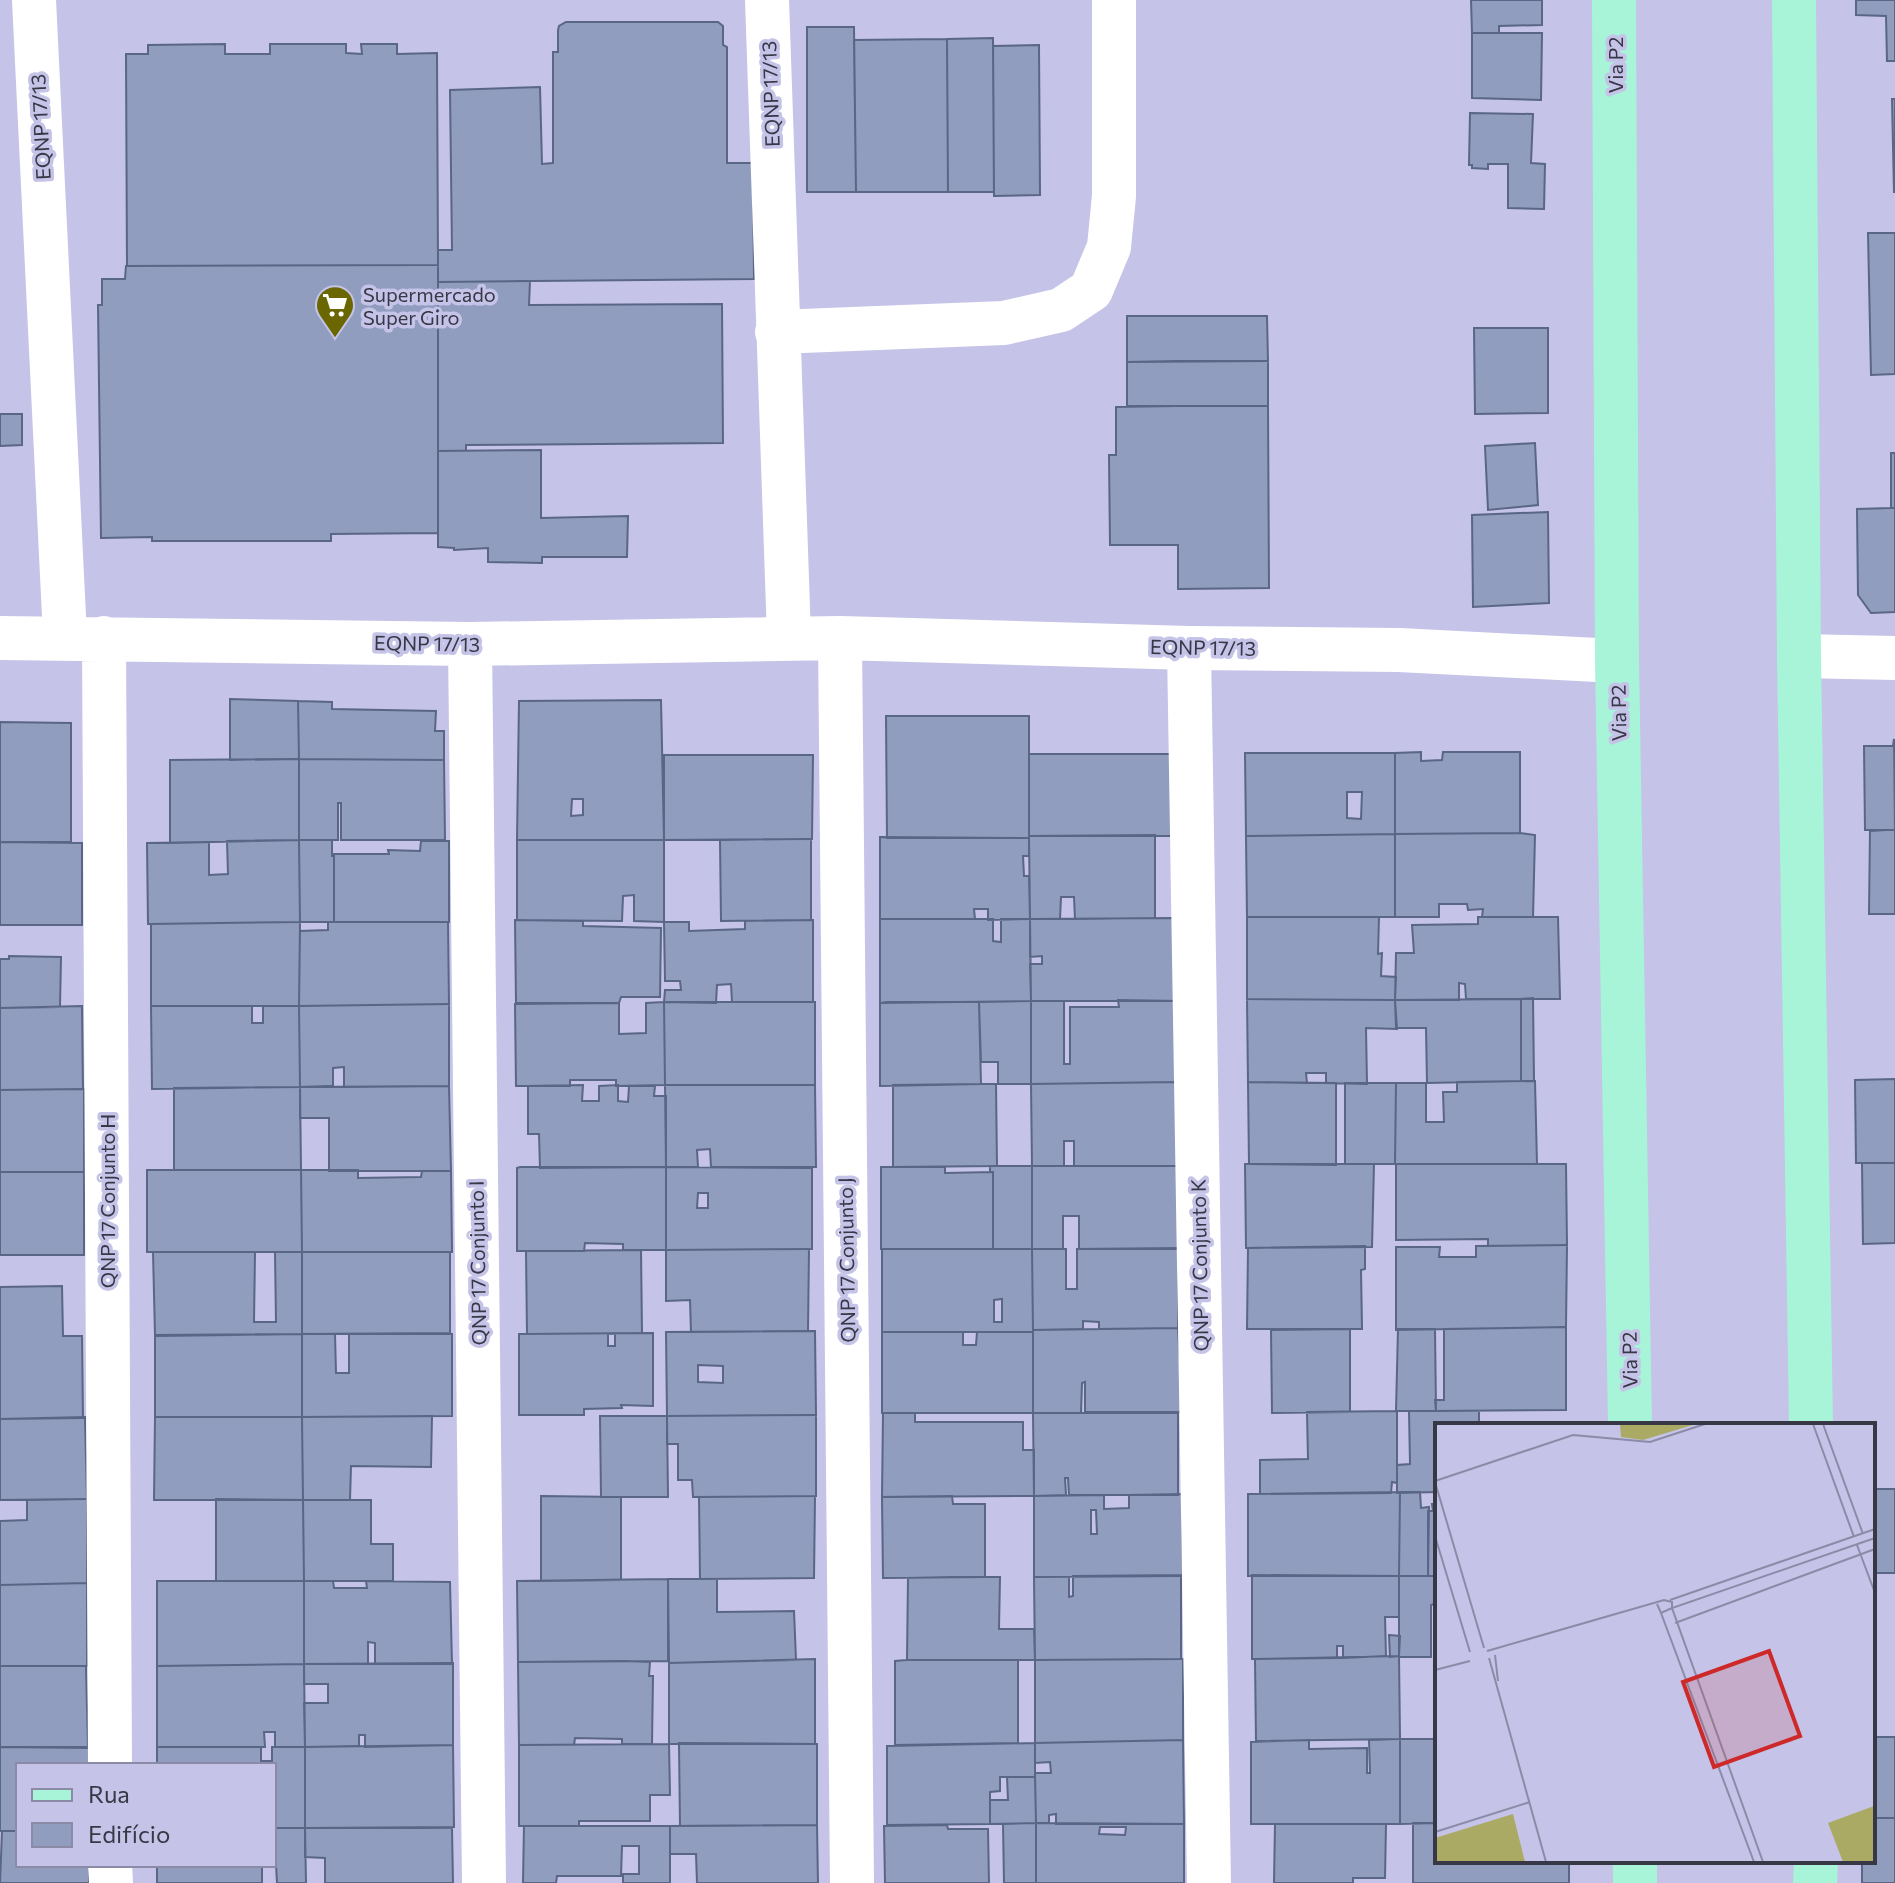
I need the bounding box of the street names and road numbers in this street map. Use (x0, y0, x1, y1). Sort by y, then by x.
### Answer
street label: Via P2 (1603, 37, 1627, 93)
street label: EQNP 17/13 (756, 41, 784, 147)
street label: EQNP 17/13 (25, 73, 55, 181)
street label: EQNP 17/13 (374, 630, 480, 656)
street label: EQNP 17/13 (1150, 634, 1256, 660)
street label: Via P2 (1606, 684, 1630, 742)
street label: QNP 17 Conjunto H (95, 1114, 119, 1288)
street label: QNP 17 Conjunto J (833, 1177, 859, 1343)
street label: QNP 17 Conjunto K (1185, 1178, 1213, 1352)
street label: QNP 17 Conjunto I (464, 1180, 490, 1346)
street label: Via P2 (1617, 1331, 1641, 1389)

